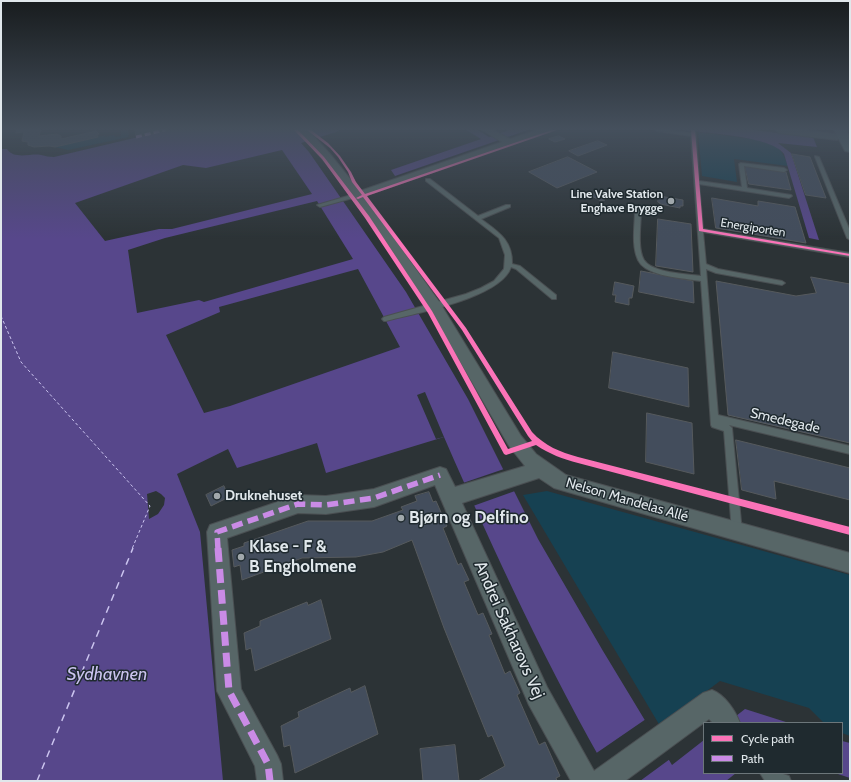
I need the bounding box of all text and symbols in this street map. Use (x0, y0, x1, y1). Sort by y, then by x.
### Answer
place label: Line Valve Station Enghave Brygge (571, 187, 663, 215)
marker: Line Valve Station Enghave Brygge (666, 196, 676, 206)
street label: Energiporten (719, 216, 787, 240)
street label: Smedegade (748, 405, 822, 437)
street label: Nelson Mandelas Allé (564, 474, 690, 526)
place label: Druknehuset (225, 488, 302, 504)
marker: Druknehuset (212, 491, 222, 501)
place label: Bjørn og Delfino (409, 508, 529, 528)
marker: Bjørn og Delfino (396, 513, 406, 523)
place label: Klase - F & B Engholmene (249, 537, 356, 577)
marker: Klase - F & B Engholmene (236, 552, 246, 562)
street label: Andrei Sakharovs Vej (469, 558, 549, 702)
water label: Sydhavnen (67, 664, 147, 686)
legend (703, 722, 843, 774)
text: Cycle path (741, 731, 794, 746)
text: Path (741, 751, 764, 766)

